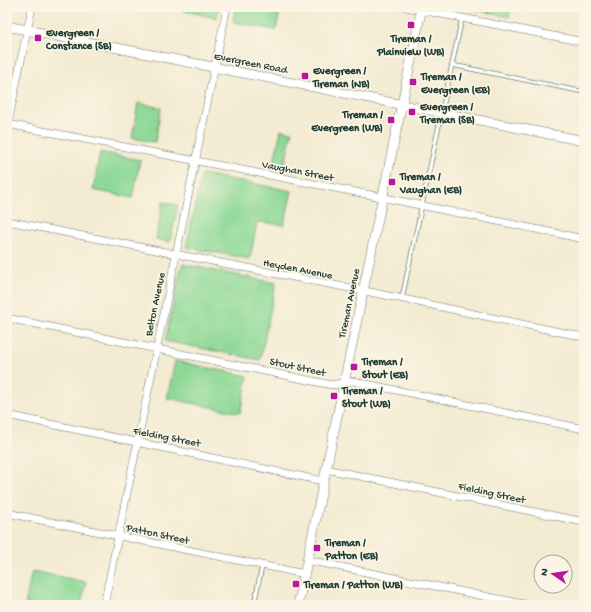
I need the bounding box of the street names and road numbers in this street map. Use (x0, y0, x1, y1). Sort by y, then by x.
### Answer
street label: Evergreen Road (213, 51, 290, 77)
street label: Vaughan Street (260, 159, 336, 185)
street label: Heyden Avenue (262, 257, 334, 283)
street label: Tireman Avenue (336, 267, 363, 340)
street label: Belton Avenue (143, 271, 169, 338)
street label: Stout Street (269, 356, 328, 380)
street label: Fielding Street (131, 425, 203, 451)
street label: Fielding Street (456, 481, 528, 507)
street label: Patton Street (124, 522, 192, 548)

